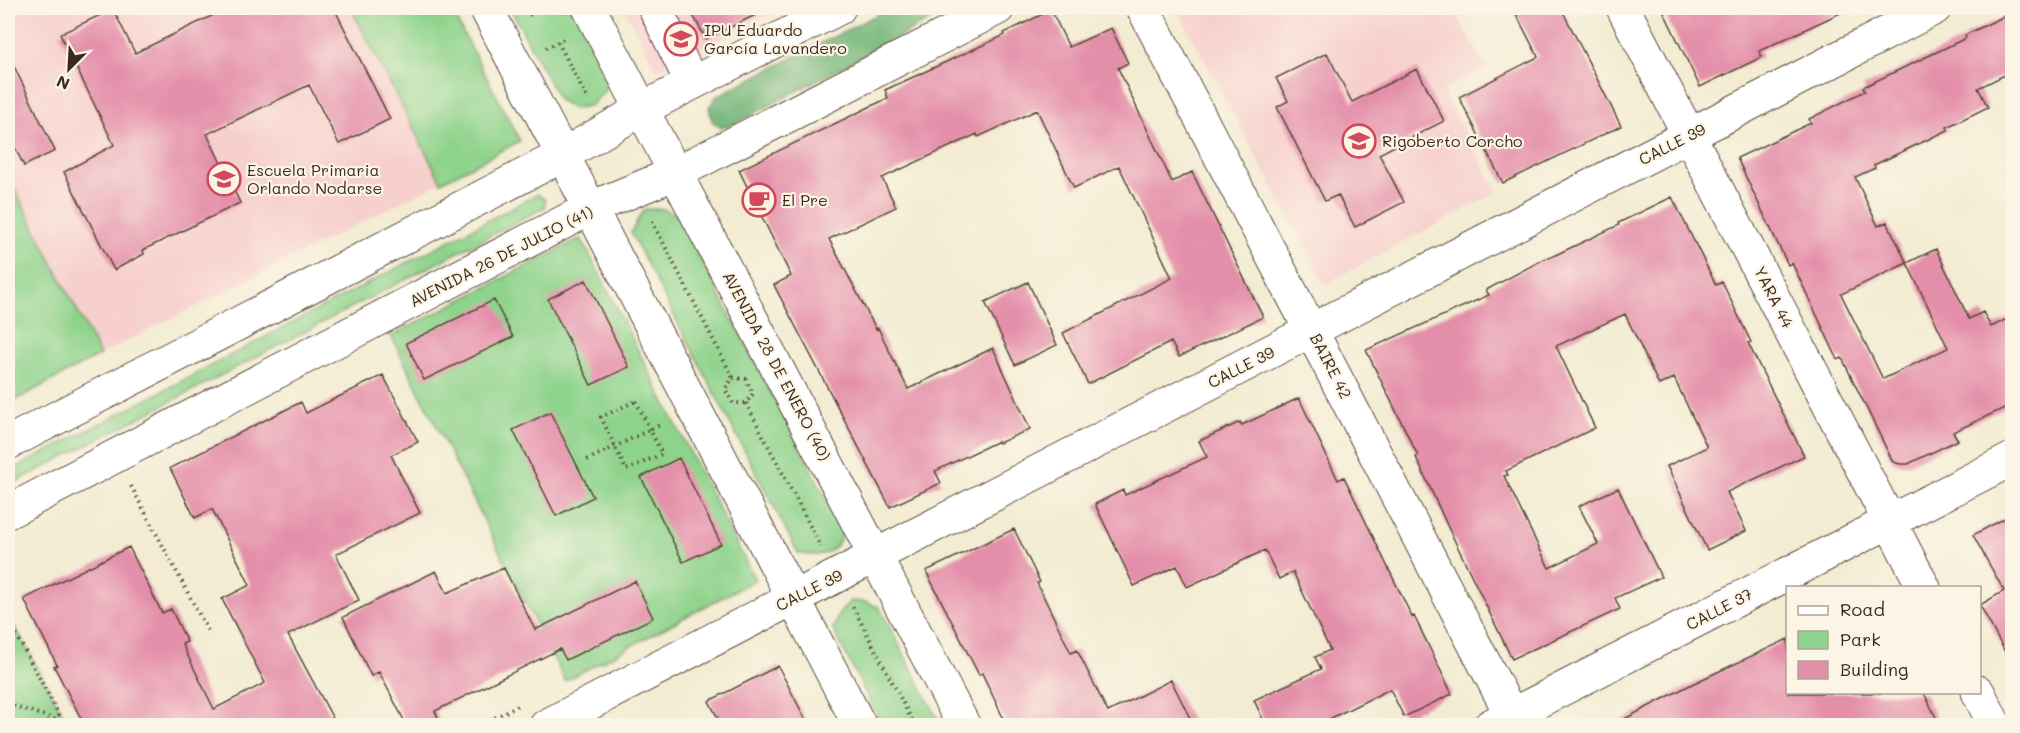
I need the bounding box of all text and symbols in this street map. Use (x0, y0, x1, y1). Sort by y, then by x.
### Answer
place label: IPU Eduardo García Lavandero (704, 19, 847, 58)
school or university icon: IPU Eduardo García Lavandero (663, 21, 699, 57)
north arrow (39, 39, 99, 99)
text: N (53, 71, 73, 95)
street label: CALLE 39 (1635, 118, 1709, 169)
school or university icon: Rigoberto Corcho (1341, 123, 1377, 159)
place label: Rigoberto Corcho (1382, 130, 1523, 151)
place label: Escuela Primaria Orlando Nodarse (247, 159, 382, 198)
school or university icon: Escuela Primaria Orlando Nodarse (206, 161, 242, 197)
cafe icon: El Pre (741, 182, 777, 218)
place label: El Pre (782, 189, 828, 210)
street label: AVENIDA 26 DE JULIO (41) (405, 200, 596, 311)
street label: YARA 44 (1750, 262, 1799, 332)
street label: AVENIDA 28 DE ENERO (40) (719, 267, 836, 464)
street label: BAIRE 42 (1306, 329, 1357, 402)
street label: CALLE 39 (1204, 341, 1278, 392)
street label: CALLE 39 (772, 564, 846, 615)
street label: CALLE 37 (1682, 583, 1756, 634)
legend (1786, 586, 1981, 694)
text: Road (1840, 597, 1885, 621)
text: Park (1840, 627, 1881, 651)
text: Building (1840, 657, 1908, 681)

